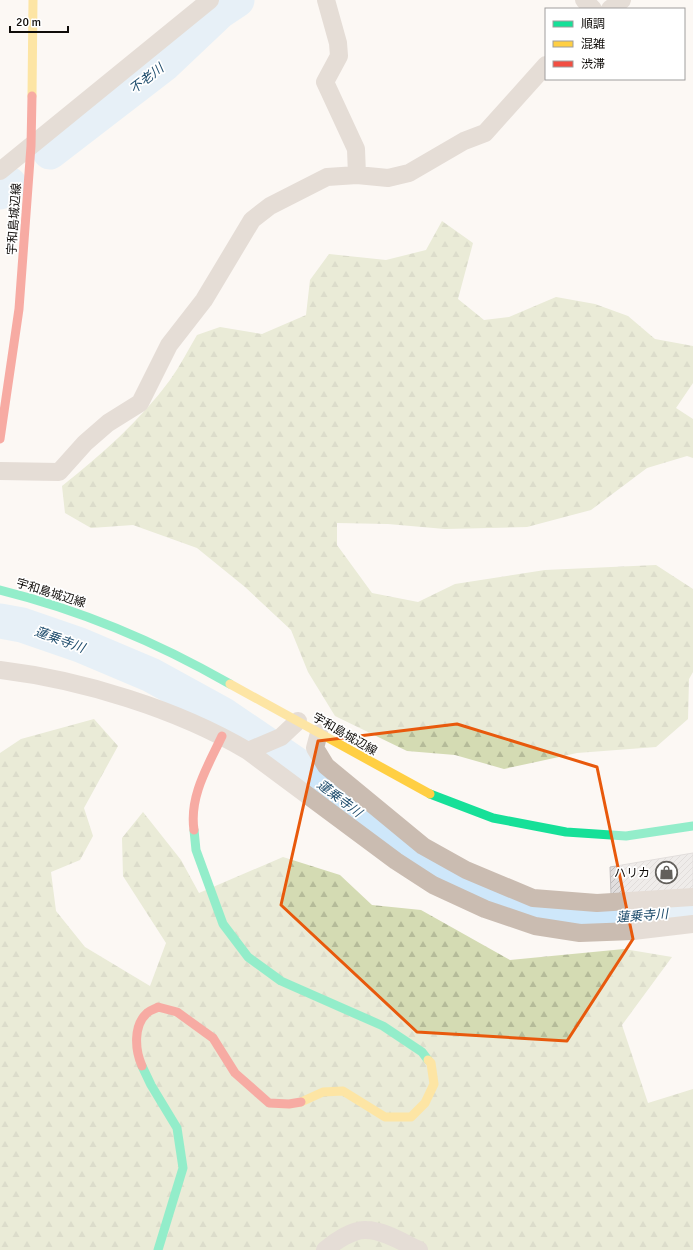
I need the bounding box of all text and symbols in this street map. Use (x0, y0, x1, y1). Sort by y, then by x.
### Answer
scale bar (10, 8, 68, 34)
legend (545, 8, 685, 80)
text: 20 m (16, 15, 41, 30)
text: 順調 (581, 17, 605, 32)
text: 混雑 (581, 37, 605, 52)
text: 渋滞 (581, 57, 605, 72)
water label: 不老川 (126, 59, 168, 97)
street label: 宇和島城辺線 (5, 183, 24, 255)
street label: 宇和島城辺線 (14, 576, 87, 611)
water label: 蓮乗寺川 (32, 624, 89, 657)
street label: 宇和島城辺線 (310, 710, 380, 759)
water label: 蓮乗寺川 (314, 777, 367, 822)
shop icon: ハリカ (653, 860, 679, 886)
place label: ハリカ (614, 866, 650, 881)
water label: 蓮乗寺川 (616, 906, 671, 926)

